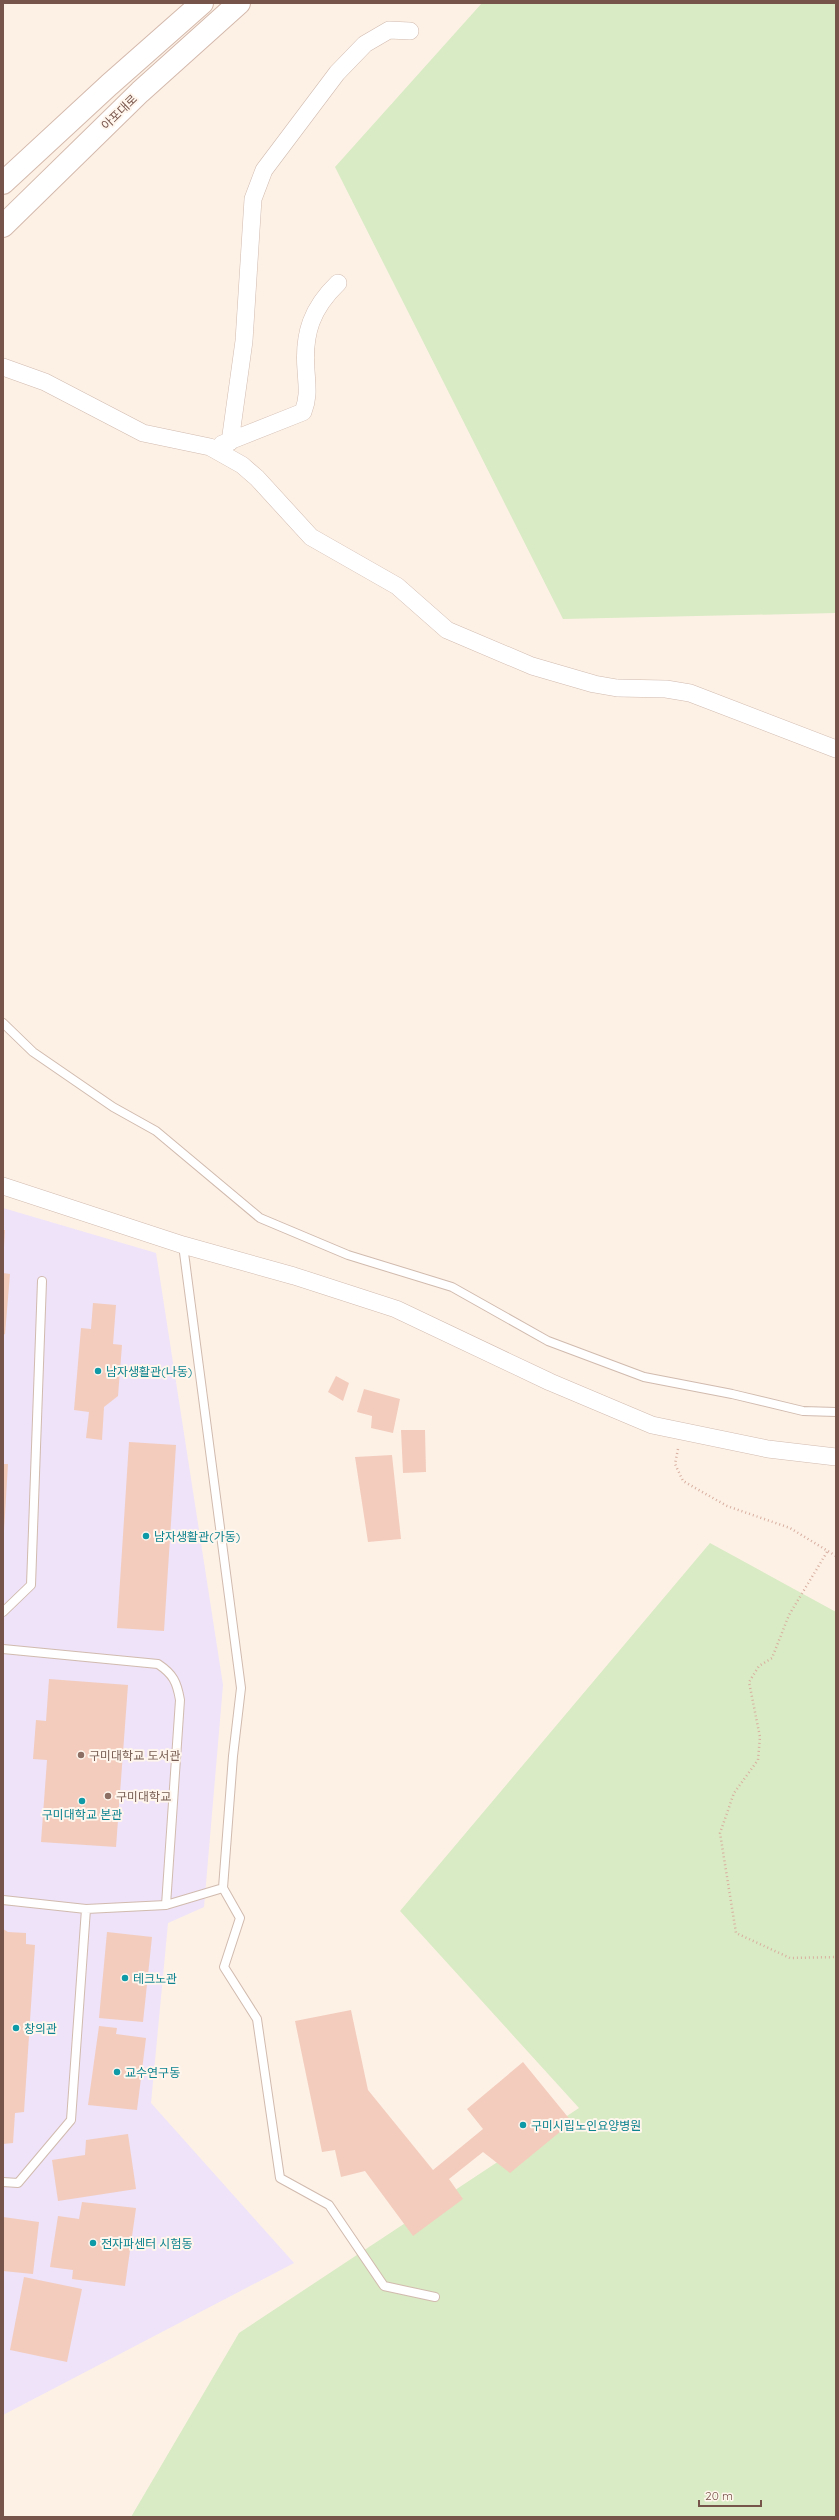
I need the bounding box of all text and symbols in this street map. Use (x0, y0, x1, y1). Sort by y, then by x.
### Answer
street label: 아포대로 (98, 91, 140, 133)
place label: 남자생활관(나동) (106, 1364, 192, 1379)
marker: 남자생활관(나동) (93, 1366, 103, 1376)
place label: 남자생활관(가동) (154, 1529, 240, 1544)
marker: 남자생활관(가동) (141, 1531, 151, 1541)
place label: 구미대학교 도서관 (89, 1748, 181, 1763)
marker: 구미대학교 도서관 (76, 1750, 86, 1760)
place label: 구미대학교 (116, 1789, 171, 1804)
marker: 구미대학교 (103, 1791, 113, 1801)
marker: 구미대학교 본관 (77, 1796, 87, 1806)
place label: 구미대학교 본관 (42, 1807, 122, 1822)
place label: 테크노관 (133, 1971, 177, 1986)
marker: 테크노관 (120, 1973, 130, 1983)
place label: 창의관 (24, 2021, 57, 2036)
marker: 창의관 (11, 2023, 21, 2033)
place label: 교수연구동 (125, 2065, 180, 2080)
marker: 교수연구동 (112, 2067, 122, 2077)
place label: 구미시립노인요양병원 (531, 2118, 641, 2133)
marker: 구미시립노인요양병원 (518, 2120, 528, 2130)
place label: 전자파센터 시험동 (101, 2236, 193, 2251)
marker: 전자파센터 시험동 (88, 2238, 98, 2248)
scale bar (699, 2482, 761, 2508)
text: 20 m (705, 2488, 733, 2503)

